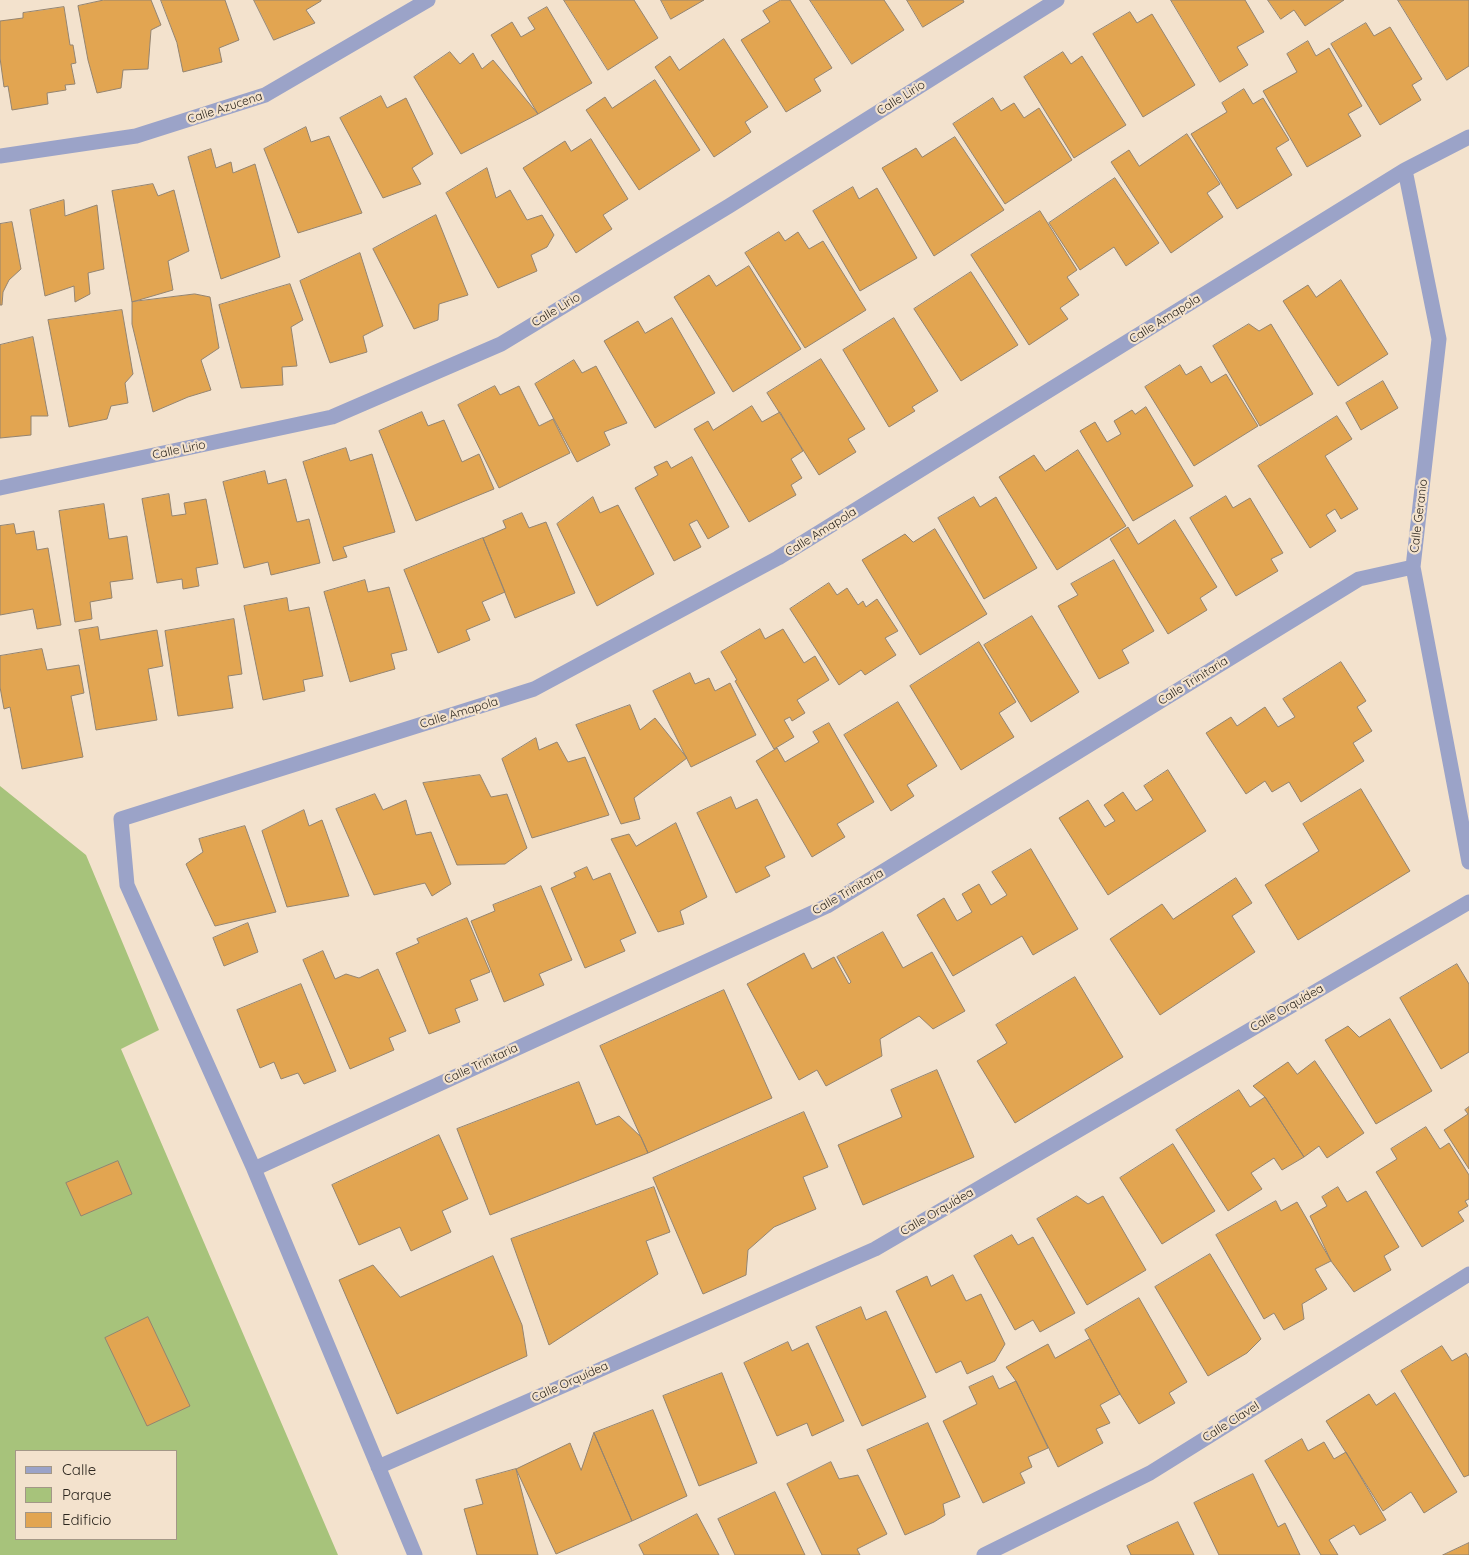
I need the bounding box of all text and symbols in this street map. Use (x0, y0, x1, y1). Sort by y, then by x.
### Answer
street label: Calle Lirio (874, 78, 928, 118)
street label: Calle Azucena (186, 89, 264, 127)
street label: Calle Lirio (529, 290, 583, 330)
street label: Calle Amapola (1127, 291, 1203, 347)
street label: Calle Lirio (151, 437, 207, 463)
street label: Calle Geranio (1407, 478, 1431, 554)
street label: Calle Amapola (783, 504, 859, 560)
street label: Calle Trinitaria (1155, 654, 1231, 708)
street label: Calle Amapola (418, 694, 500, 732)
street label: Calle Trinitaria (810, 866, 886, 918)
street label: Calle Orquídea (1248, 981, 1326, 1035)
street label: Calle Trinitaria (442, 1041, 520, 1087)
street label: Calle Orquídea (898, 1185, 976, 1239)
street label: Calle Orquídea (530, 1359, 610, 1405)
street label: Calle Clavel (1200, 1399, 1262, 1445)
legend (15, 1450, 178, 1540)
text: Calle (62, 1460, 96, 1479)
text: Parque (62, 1485, 112, 1504)
text: Edificio (62, 1510, 111, 1529)

